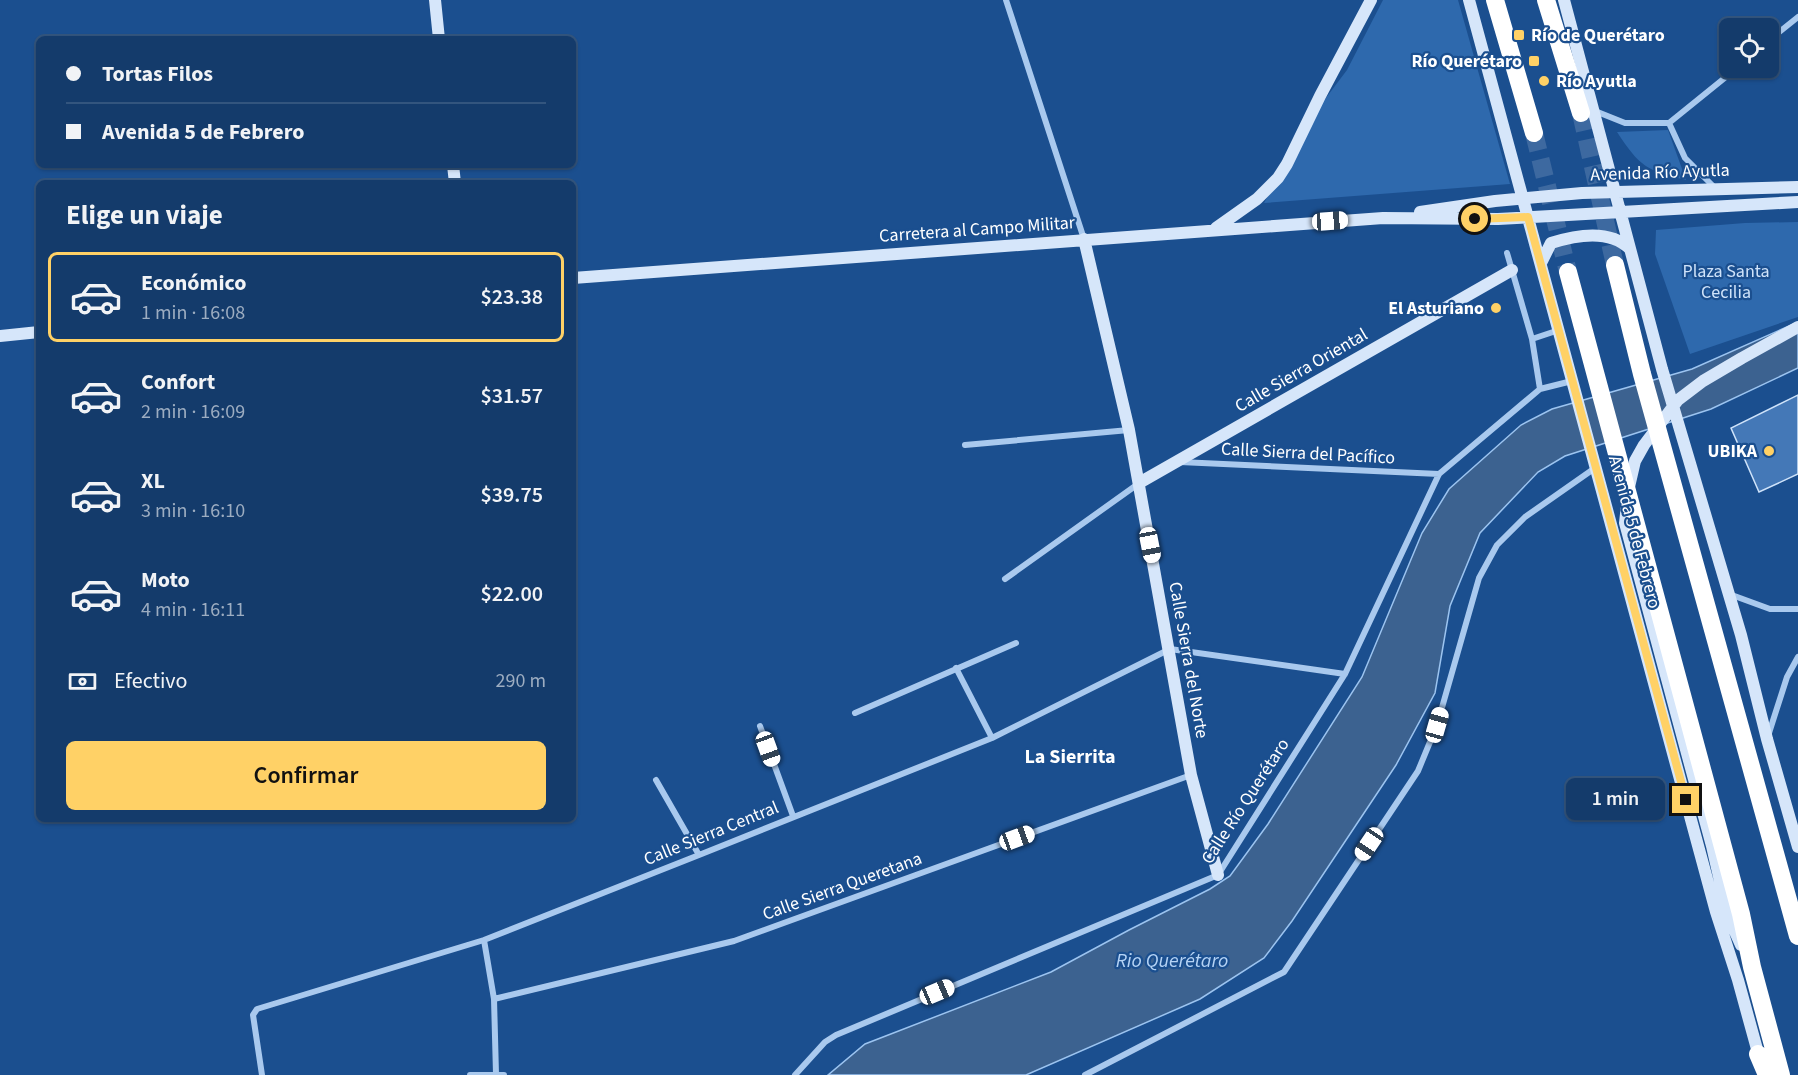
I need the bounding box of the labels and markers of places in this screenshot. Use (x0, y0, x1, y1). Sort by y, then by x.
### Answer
place label: Río de Querétaro (1531, 23, 1665, 48)
marker: Río de Querétaro (1512, 28, 1526, 42)
place label: Río Querétaro (1411, 49, 1522, 74)
marker: Río Querétaro (1527, 54, 1541, 68)
place label: Río Ayutla (1556, 69, 1637, 94)
marker: Río Ayutla (1537, 74, 1551, 88)
place label: El Asturiano (1388, 296, 1484, 321)
marker: El Asturiano (1489, 301, 1503, 315)
place label: UBIKA (1708, 439, 1758, 464)
marker: UBIKA (1762, 444, 1776, 458)

